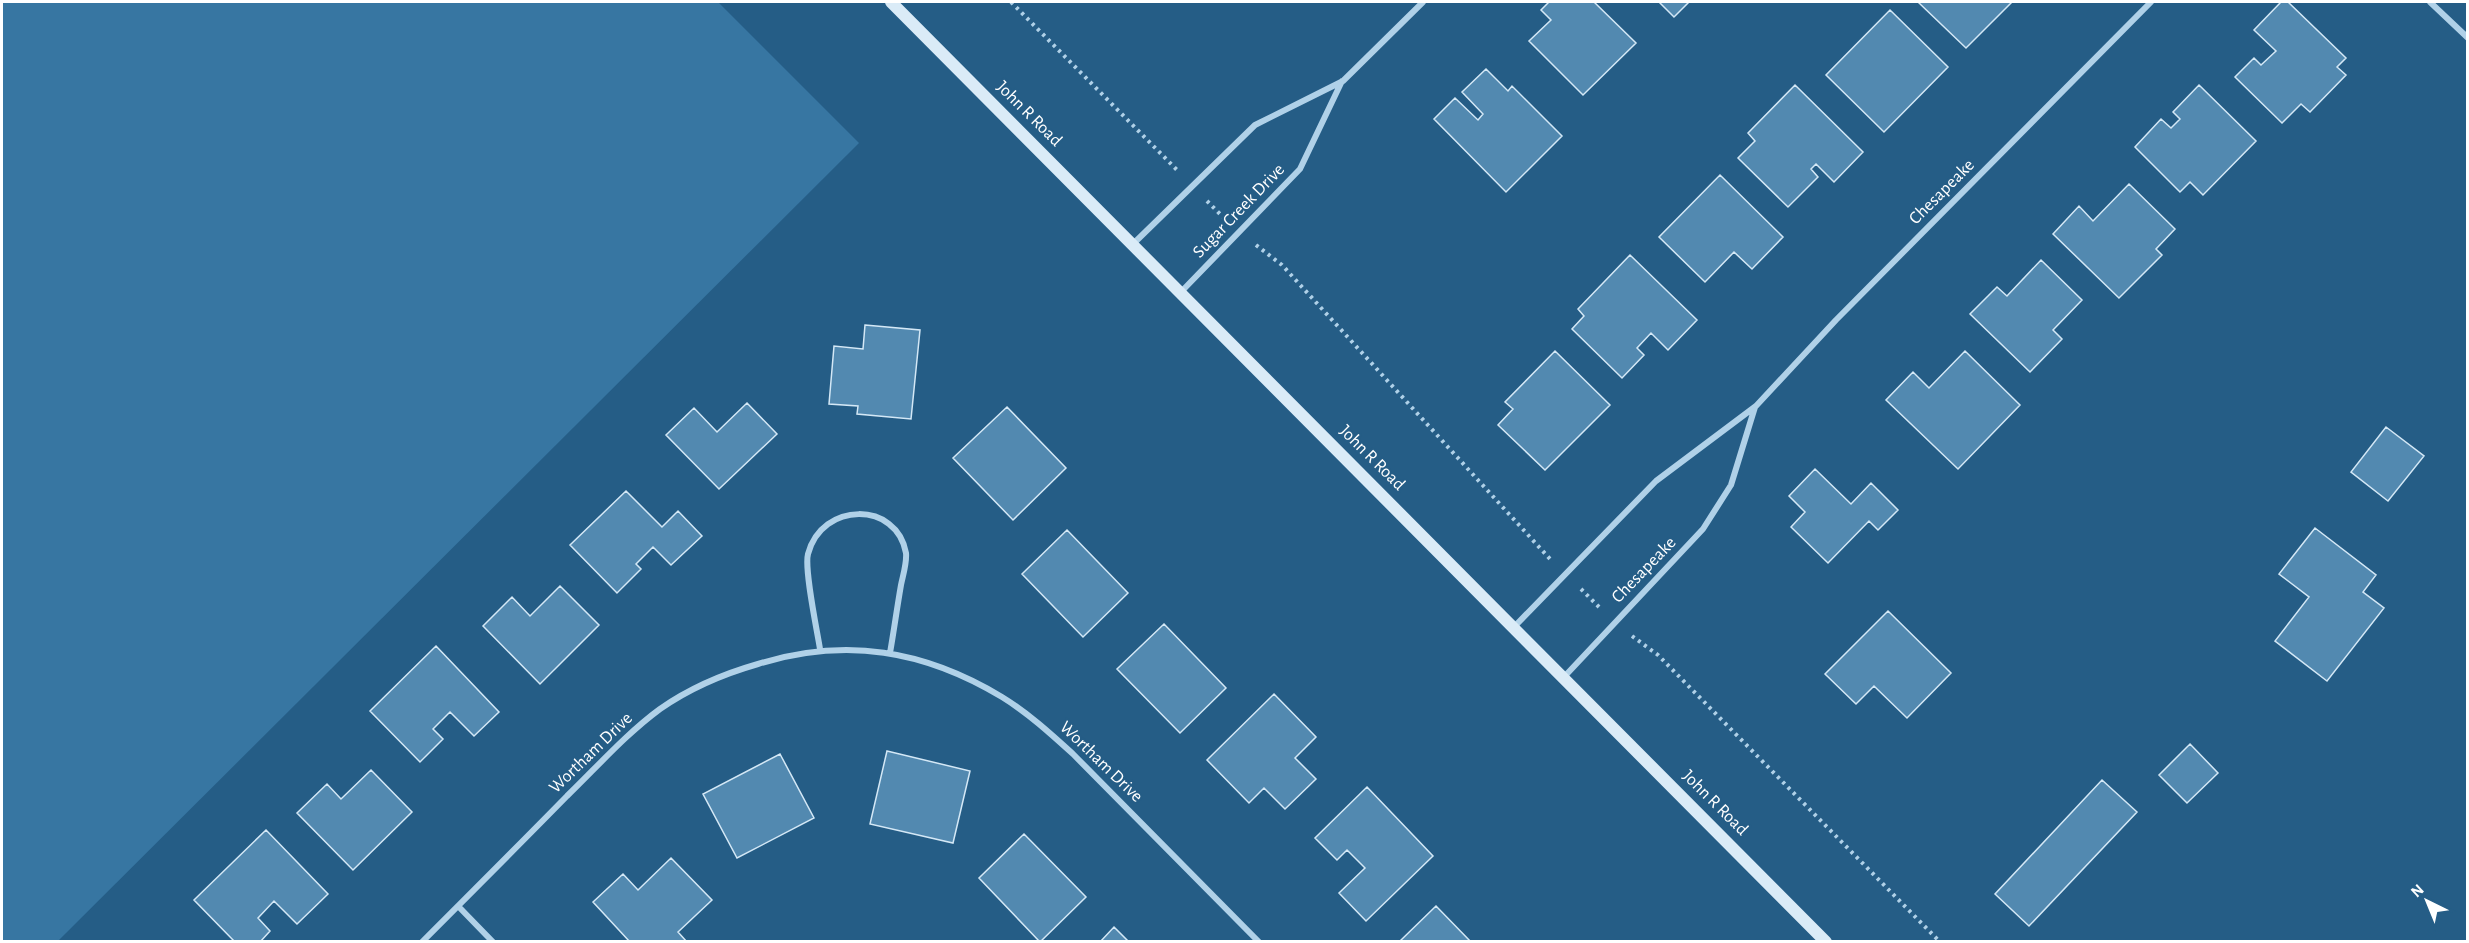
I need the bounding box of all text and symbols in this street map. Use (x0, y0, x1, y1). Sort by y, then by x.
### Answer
street label: John R Road (993, 78, 1065, 150)
street label: Chesapeake (1906, 156, 1978, 228)
street label: Sugar Creek Drive (1190, 160, 1288, 262)
street label: John R Road (1336, 422, 1408, 494)
street label: Chesapeake (1608, 534, 1680, 606)
street label: Wortham Drive (546, 709, 636, 797)
street label: Wortham Drive (1056, 718, 1146, 806)
street label: John R Road (1679, 767, 1751, 839)
north arrow (2397, 871, 2457, 931)
text: N (2408, 881, 2427, 900)

